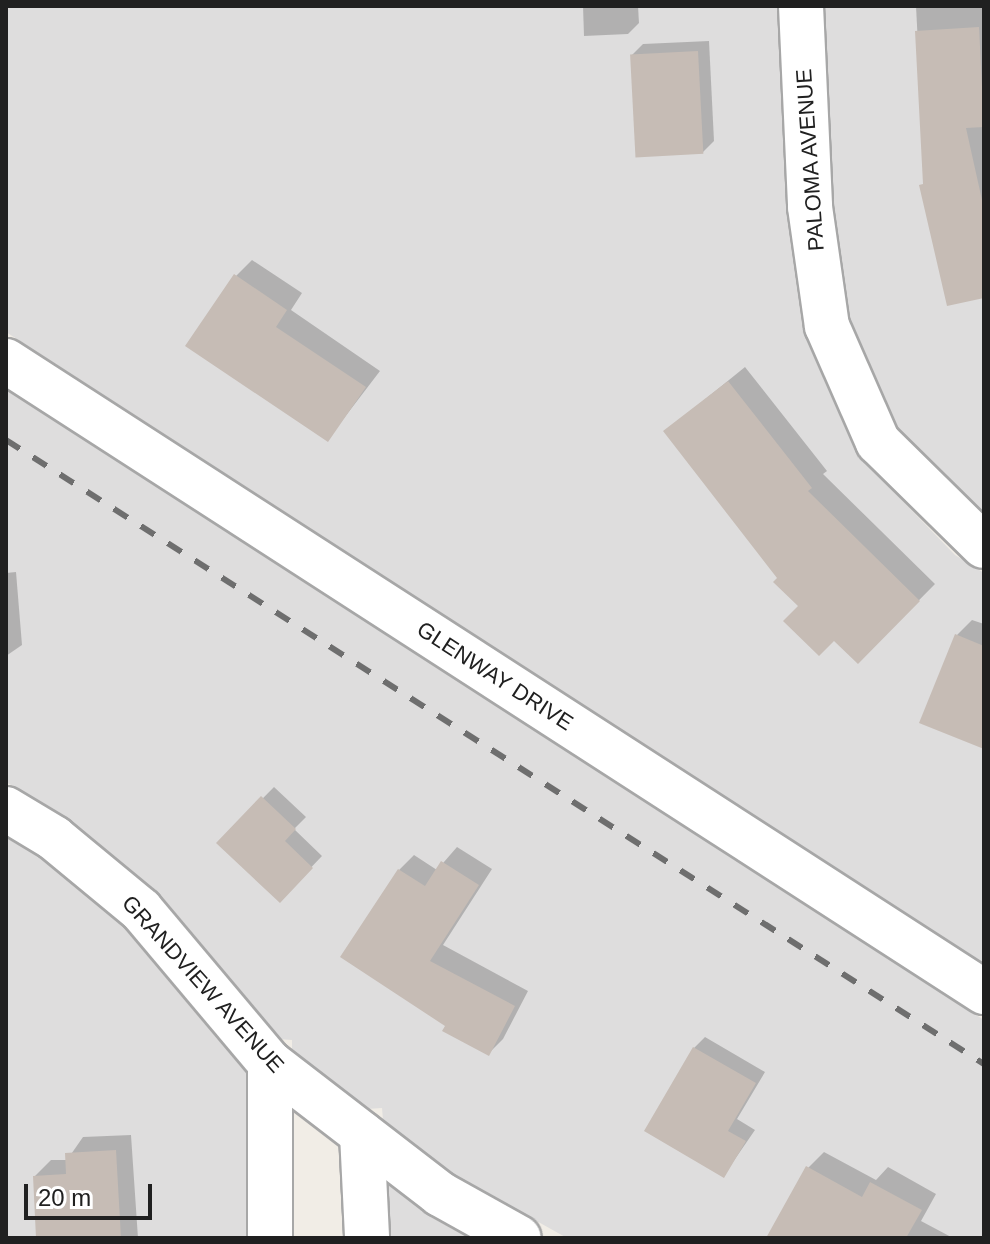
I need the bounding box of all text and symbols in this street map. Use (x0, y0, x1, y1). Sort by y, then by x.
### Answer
street label: PALOMA AVENUE (790, 67, 830, 253)
street label: GLENWAY DRIVE (412, 616, 578, 736)
street label: GRANDVIEW AVENUE (116, 889, 290, 1079)
scale bar (28, 1168, 156, 1218)
text: 20 m (38, 1184, 91, 1211)

